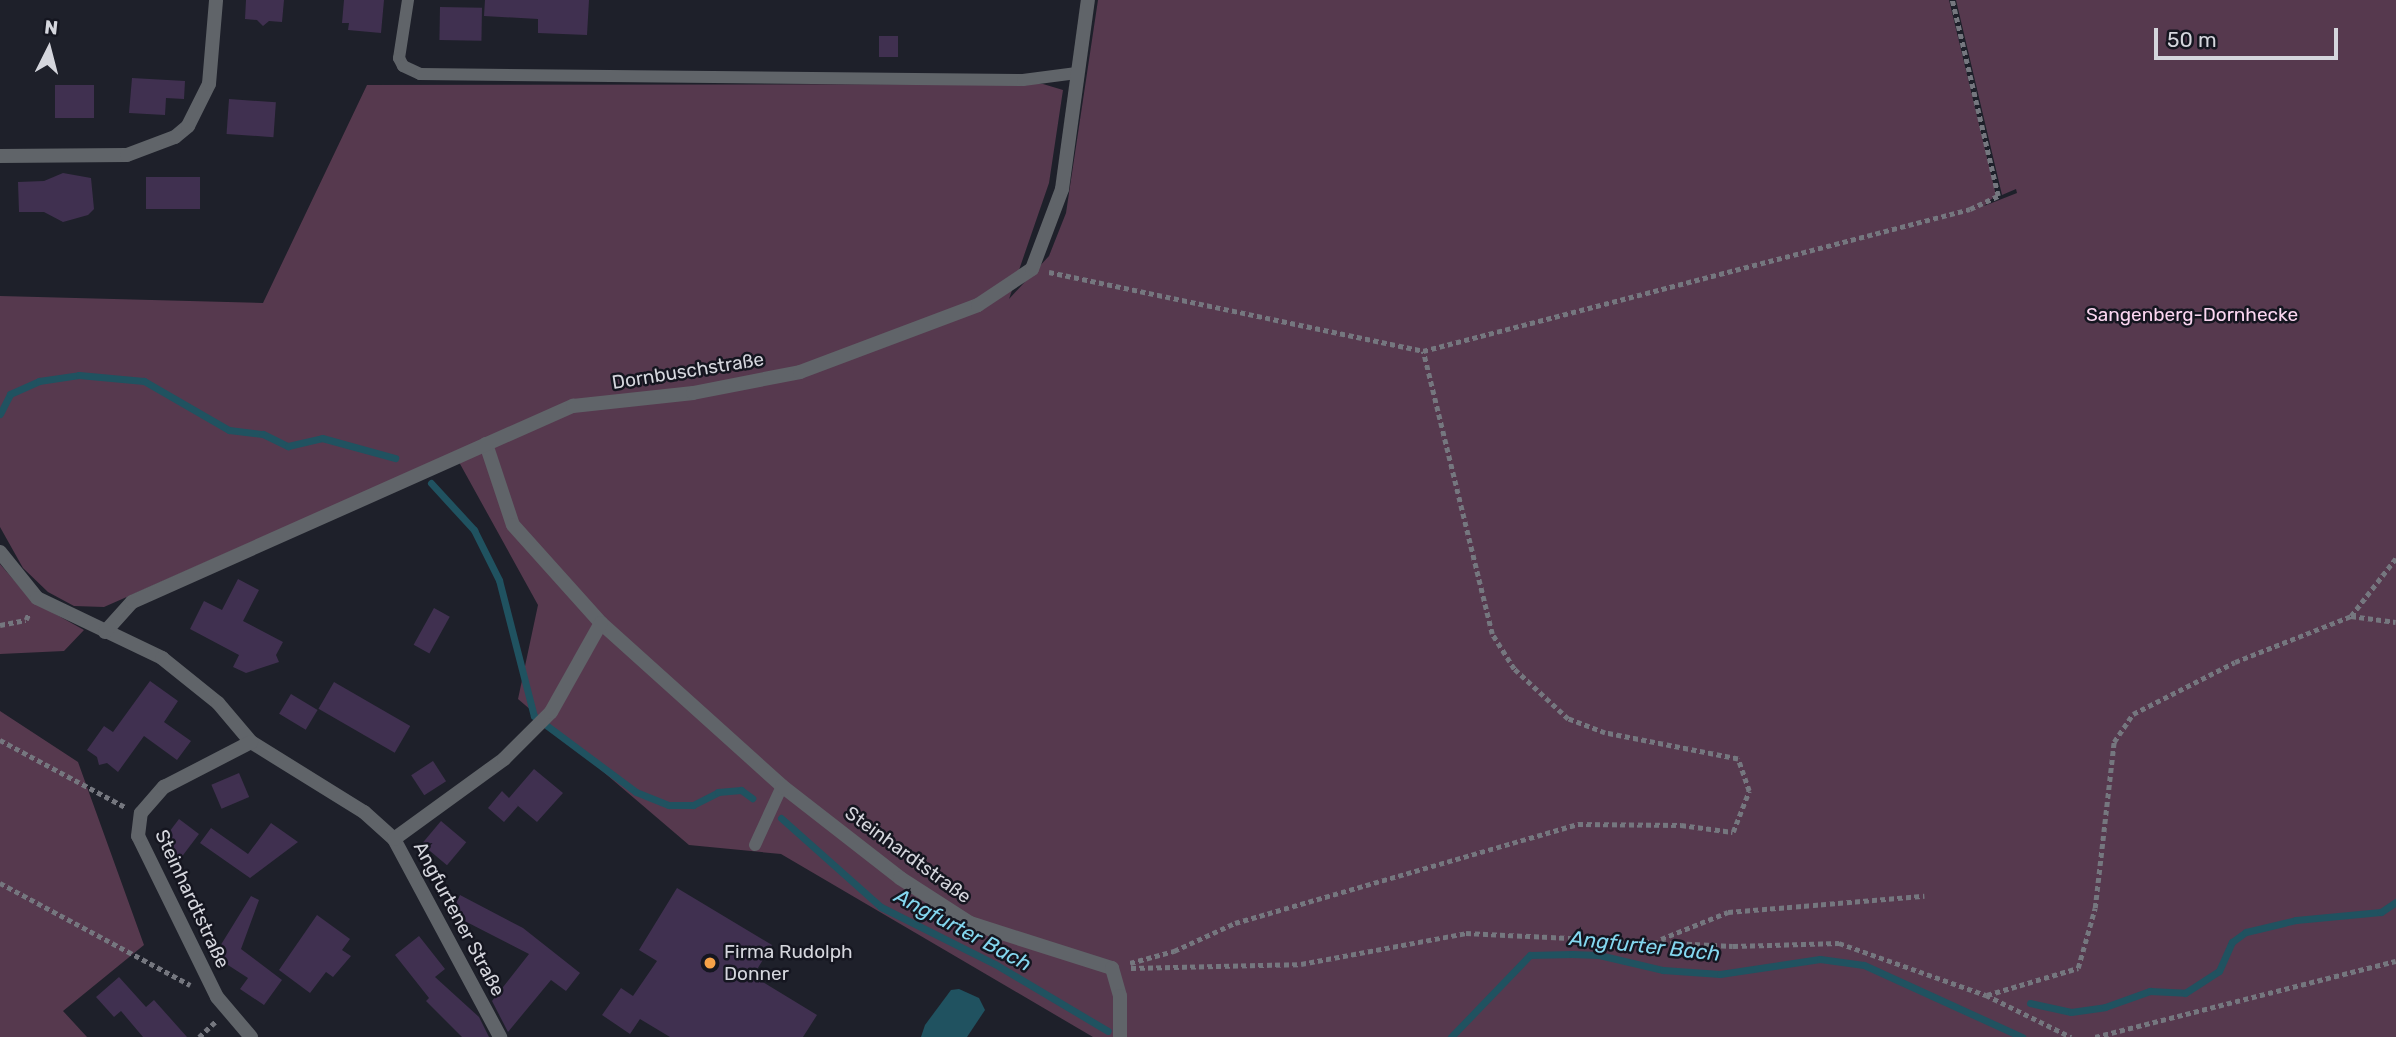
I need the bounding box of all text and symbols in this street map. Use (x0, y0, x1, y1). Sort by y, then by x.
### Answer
north arrow (14, 14, 84, 84)
scale bar (2158, 14, 2342, 58)
text: N (43, 15, 59, 40)
text: 50 m (2167, 27, 2217, 52)
park label: Sangenberg-Dornhecke (2086, 304, 2298, 326)
street label: Dornbuschstraße (610, 348, 766, 394)
street label: Steinhardtstraße (841, 802, 975, 908)
street label: Steinhardtstraße (150, 826, 234, 972)
street label: Angfurtener Straße (408, 838, 510, 1000)
water label: Angfurter Bach (890, 883, 1036, 977)
water label: Angfurter Bach (1568, 926, 1722, 966)
place label: Firma Rudolph Donner (724, 941, 853, 985)
marker: Firma Rudolph Donner (702, 955, 718, 971)

